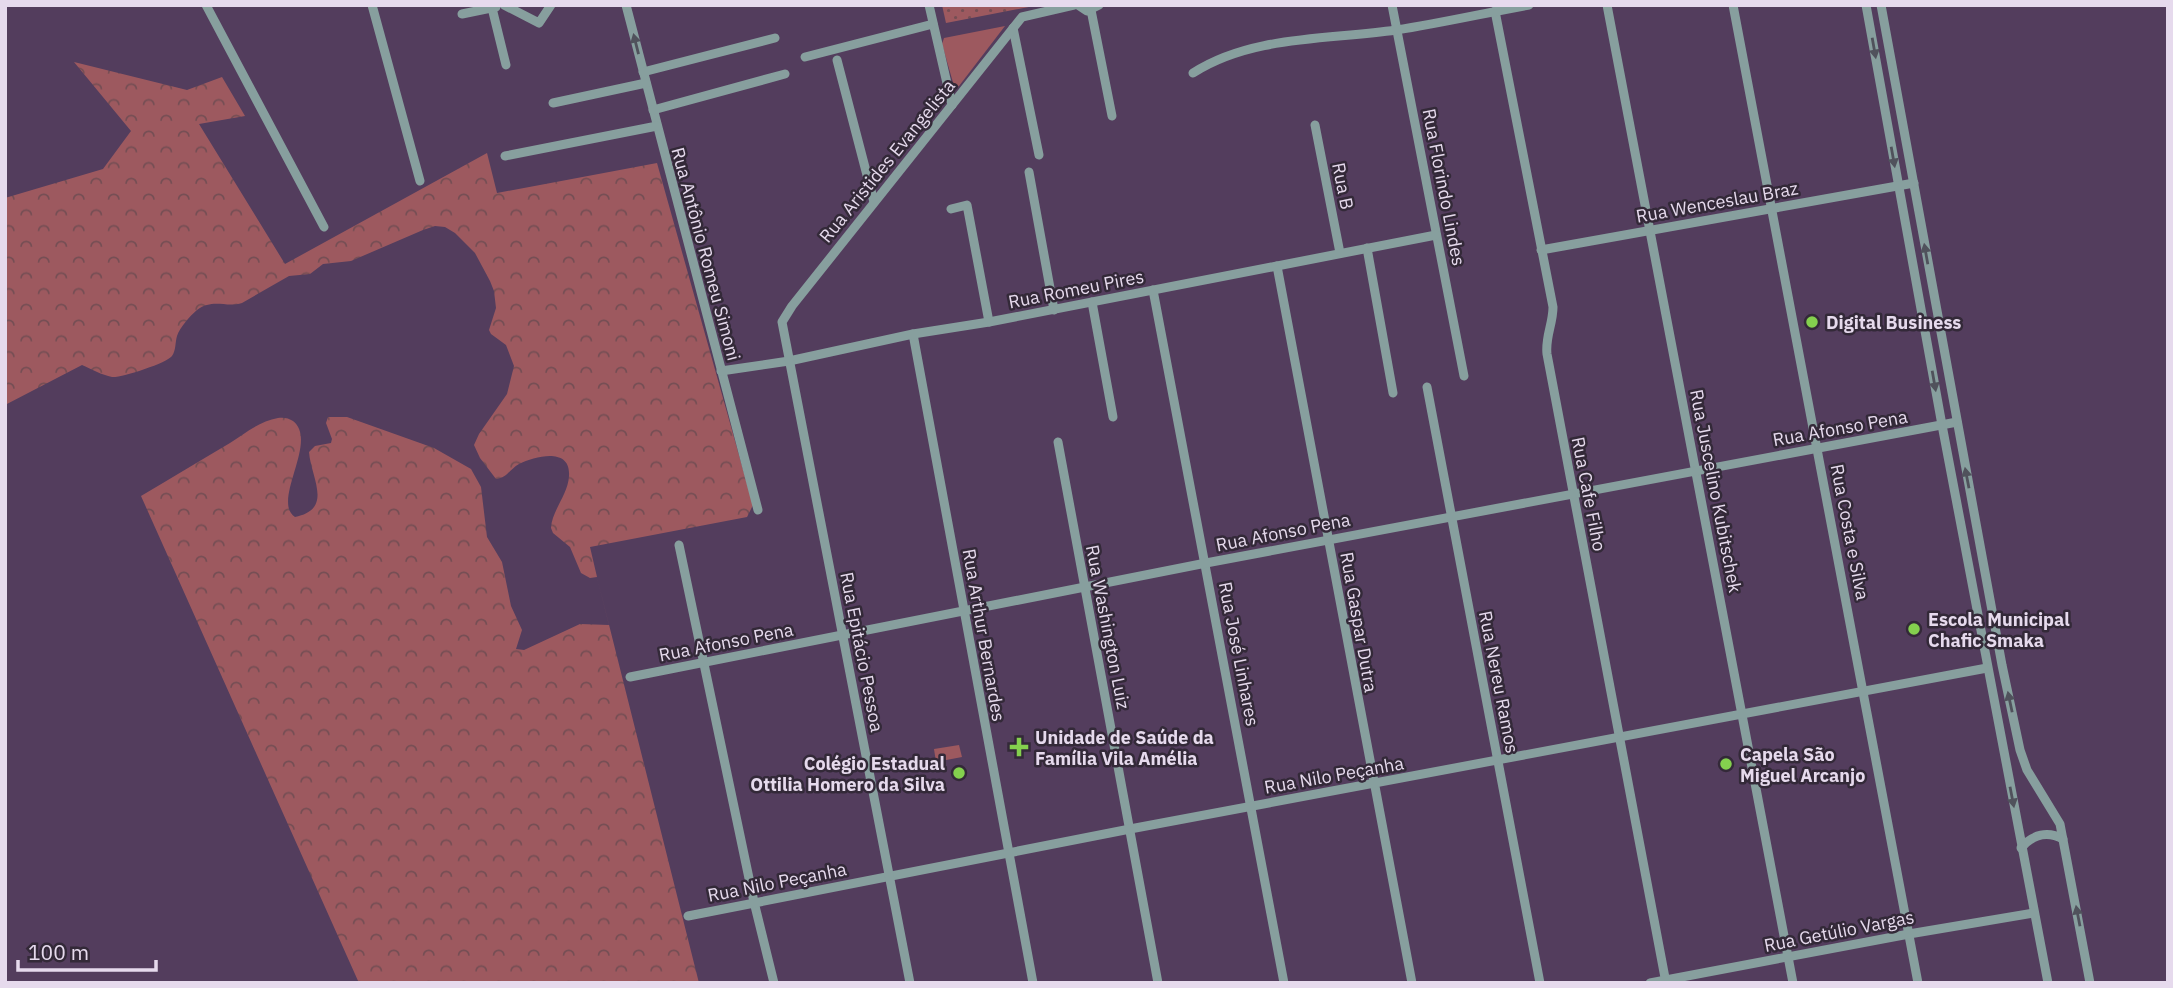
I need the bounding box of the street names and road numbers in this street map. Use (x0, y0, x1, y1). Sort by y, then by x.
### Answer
street label: Rua Aristides Evangelista (814, 74, 960, 247)
street label: Rua Florindo Lindes (1417, 106, 1471, 268)
street label: Rua Antônio Romeu Simoni (666, 145, 746, 363)
street label: Rua B (1327, 161, 1359, 211)
street label: Rua Wenceslau Braz (1634, 176, 1800, 228)
street label: Rua Romeu Pires (1006, 265, 1146, 313)
street label: Rua Juscelino Kubitschek (1685, 387, 1747, 595)
street label: Rua Afonso Pena (1771, 405, 1910, 451)
street label: Rua Cafe Filho (1567, 435, 1611, 553)
street label: Rua Costa e Silva (1826, 462, 1875, 602)
street label: Rua Afonso Pena (1214, 508, 1353, 556)
street label: Rua Washington Luiz (1081, 543, 1135, 711)
street label: Rua Arthur Bernardes (957, 547, 1011, 723)
street label: Rua Gaspar Dutra (1335, 550, 1383, 694)
street label: Rua Epitácio Pessoa (835, 570, 889, 734)
street label: Rua José Linhares (1214, 580, 1264, 728)
street label: Rua Nereu Ramos (1474, 609, 1524, 755)
street label: Rua Afonso Pena (657, 618, 796, 666)
street label: Rua Nilo Peçanha (1262, 751, 1406, 799)
street label: Rua Nilo Peçanha (705, 857, 849, 907)
street label: Rua Getúlio Vargas (1762, 905, 1916, 957)

